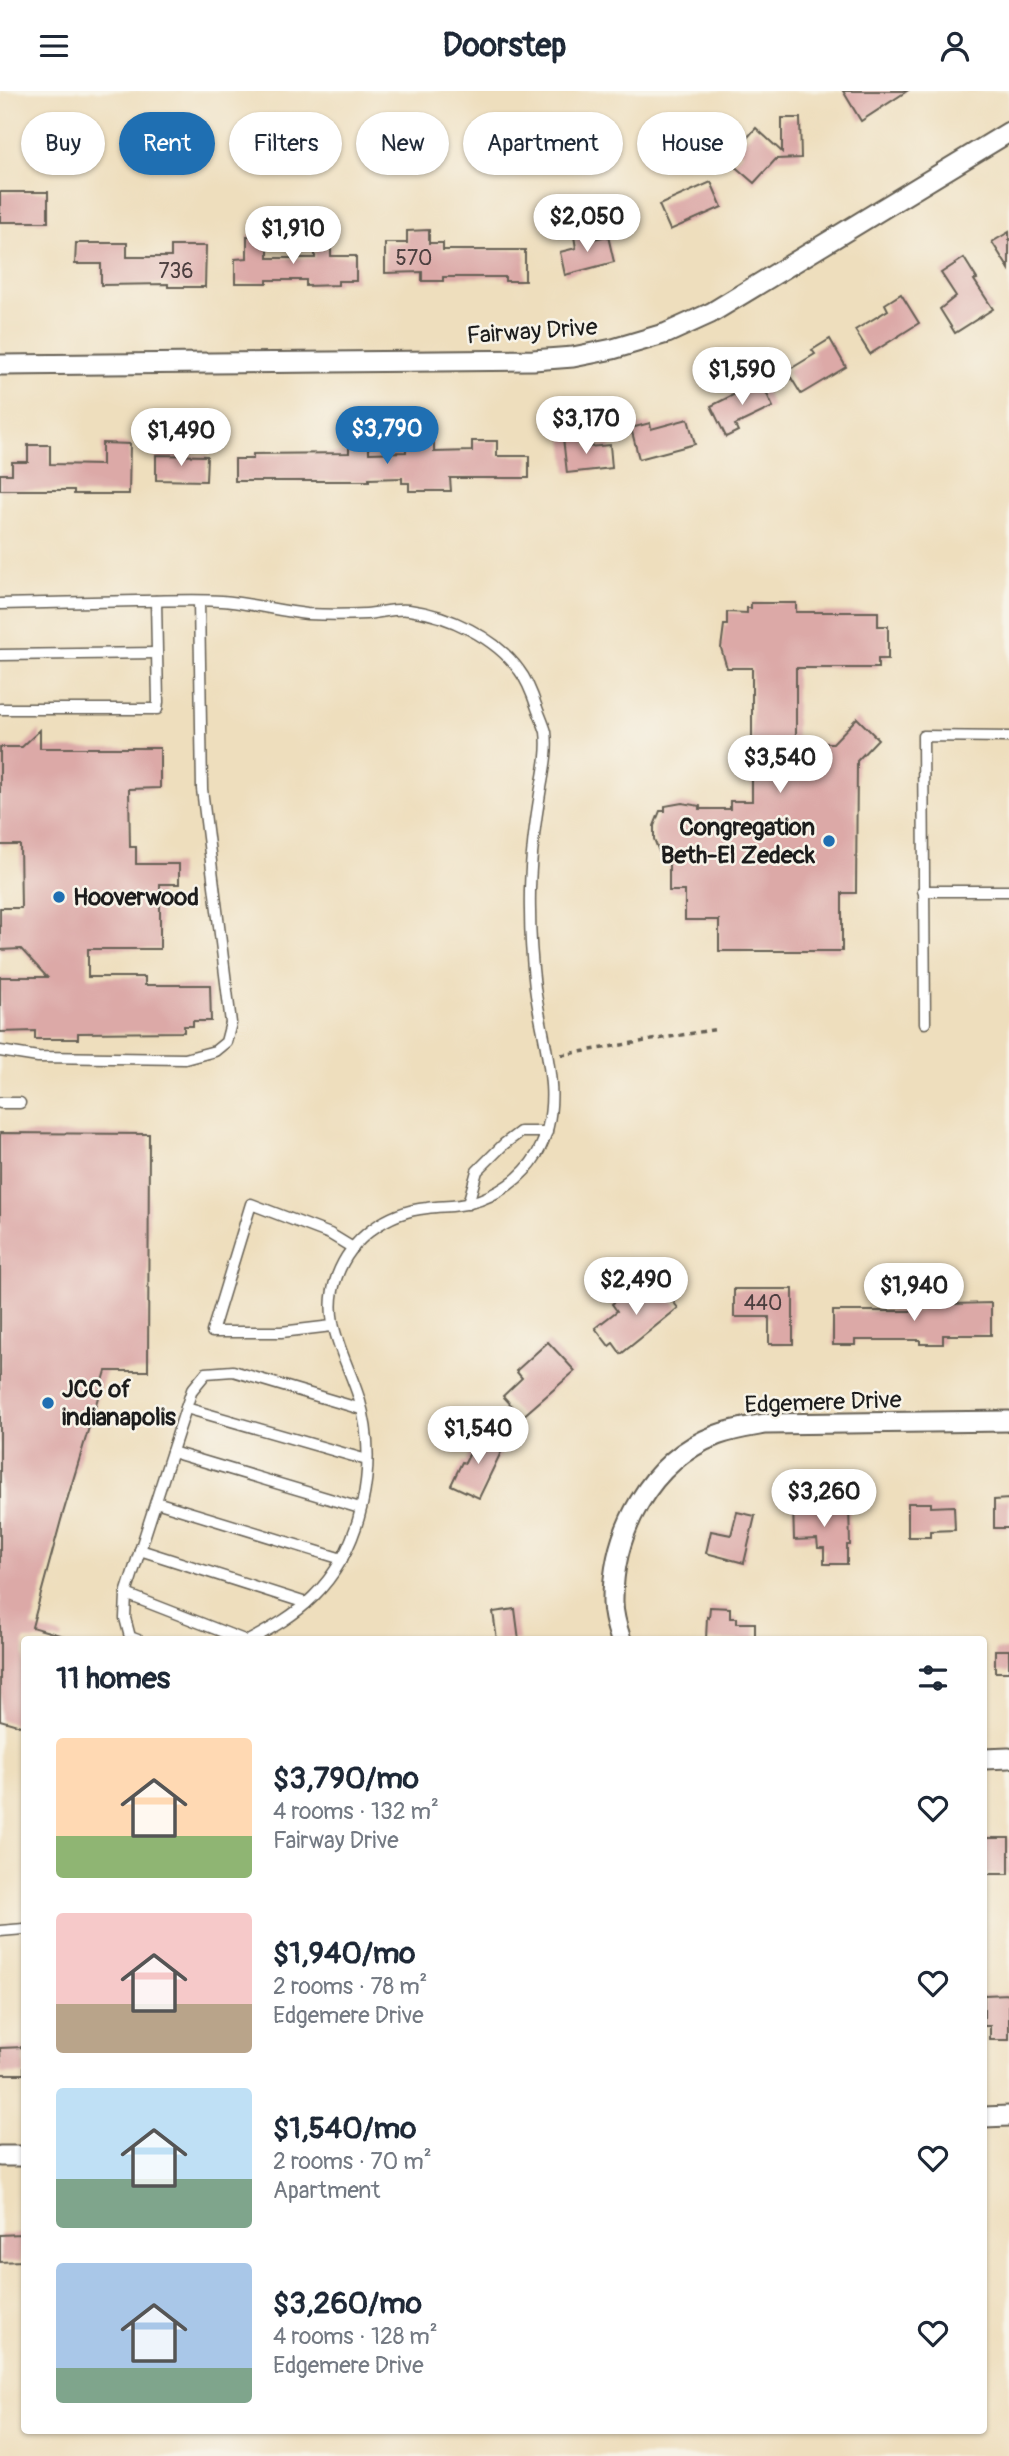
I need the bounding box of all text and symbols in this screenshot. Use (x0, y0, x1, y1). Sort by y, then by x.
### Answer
text: Doorstep (443, 26, 566, 66)
icon: menu (35, 27, 73, 65)
icon: person (936, 27, 974, 65)
chip: Buy (21, 112, 105, 175)
chip: Rent (119, 112, 215, 175)
chip: Filters (229, 112, 342, 175)
chip: New (356, 112, 449, 175)
chip: Apartment (463, 112, 623, 175)
chip: House (637, 112, 747, 175)
pin: $2,050 (530, 195, 644, 254)
text: $2,050 (549, 202, 625, 231)
pin: $1,910 (236, 207, 350, 266)
text: $1,910 (261, 214, 325, 243)
house number: 570 (396, 245, 432, 272)
house number: 736 (158, 258, 194, 285)
street label: Fairway Drive (466, 312, 599, 351)
pin: $1,590 (685, 347, 799, 407)
text: $1,590 (708, 355, 776, 384)
pin: $3,170 (529, 397, 643, 456)
text: $3,170 (552, 404, 620, 433)
pin: $3,790 (330, 407, 444, 466)
pin: $1,490 (124, 409, 238, 468)
text: $3,790 (352, 414, 422, 443)
text: $1,490 (147, 416, 215, 445)
pin: $3,540 (723, 735, 837, 795)
text: $3,540 (744, 743, 816, 772)
place label: Congregation Beth-El Zedeck (661, 813, 816, 870)
marker: Congregation Beth-El Zedeck (821, 833, 837, 849)
place label: Hooverwood (73, 883, 199, 912)
marker: Hooverwood (51, 889, 67, 905)
pin: $2,490 (579, 1257, 693, 1317)
pin: $1,940 (857, 1263, 971, 1323)
text: $2,490 (600, 1265, 672, 1294)
text: $1,940 (880, 1271, 948, 1300)
house number: 440 (744, 1290, 782, 1317)
place label: JCC of indianapolis (62, 1375, 176, 1432)
street label: Edgemere Drive (744, 1385, 902, 1420)
marker: JCC of indianapolis (40, 1395, 56, 1411)
pin: $1,540 (421, 1407, 535, 1466)
text: $1,540 (444, 1414, 512, 1443)
pin: $3,260 (767, 1469, 881, 1529)
text: $3,260 (787, 1477, 861, 1506)
icon: filters (914, 1659, 952, 1697)
text: 11 homes (56, 1660, 170, 1697)
text: $3,790/mo (273, 1760, 419, 1797)
icon: home (112, 1766, 196, 1850)
icon: heart (914, 1789, 952, 1827)
text: 4 rooms · 132 m² (273, 1797, 439, 1826)
text: Fairway Drive (273, 1826, 399, 1855)
text: $1,940/mo (273, 1935, 415, 1972)
icon: home (112, 1941, 196, 2025)
icon: heart (914, 1964, 952, 2002)
text: 2 rooms · 78 m² (273, 1972, 427, 2001)
text: Edgemere Drive (273, 2001, 424, 2030)
text: $1,540/mo (273, 2110, 416, 2147)
icon: home (112, 2116, 196, 2200)
icon: heart (914, 2139, 952, 2177)
text: 2 rooms · 70 m² (273, 2147, 432, 2176)
text: Apartment (273, 2176, 380, 2205)
text: $3,260/mo (273, 2285, 422, 2322)
icon: home (112, 2291, 196, 2375)
icon: heart (914, 2314, 952, 2352)
text: 4 rooms · 128 m² (273, 2322, 438, 2351)
text: Edgemere Drive (273, 2351, 424, 2380)

